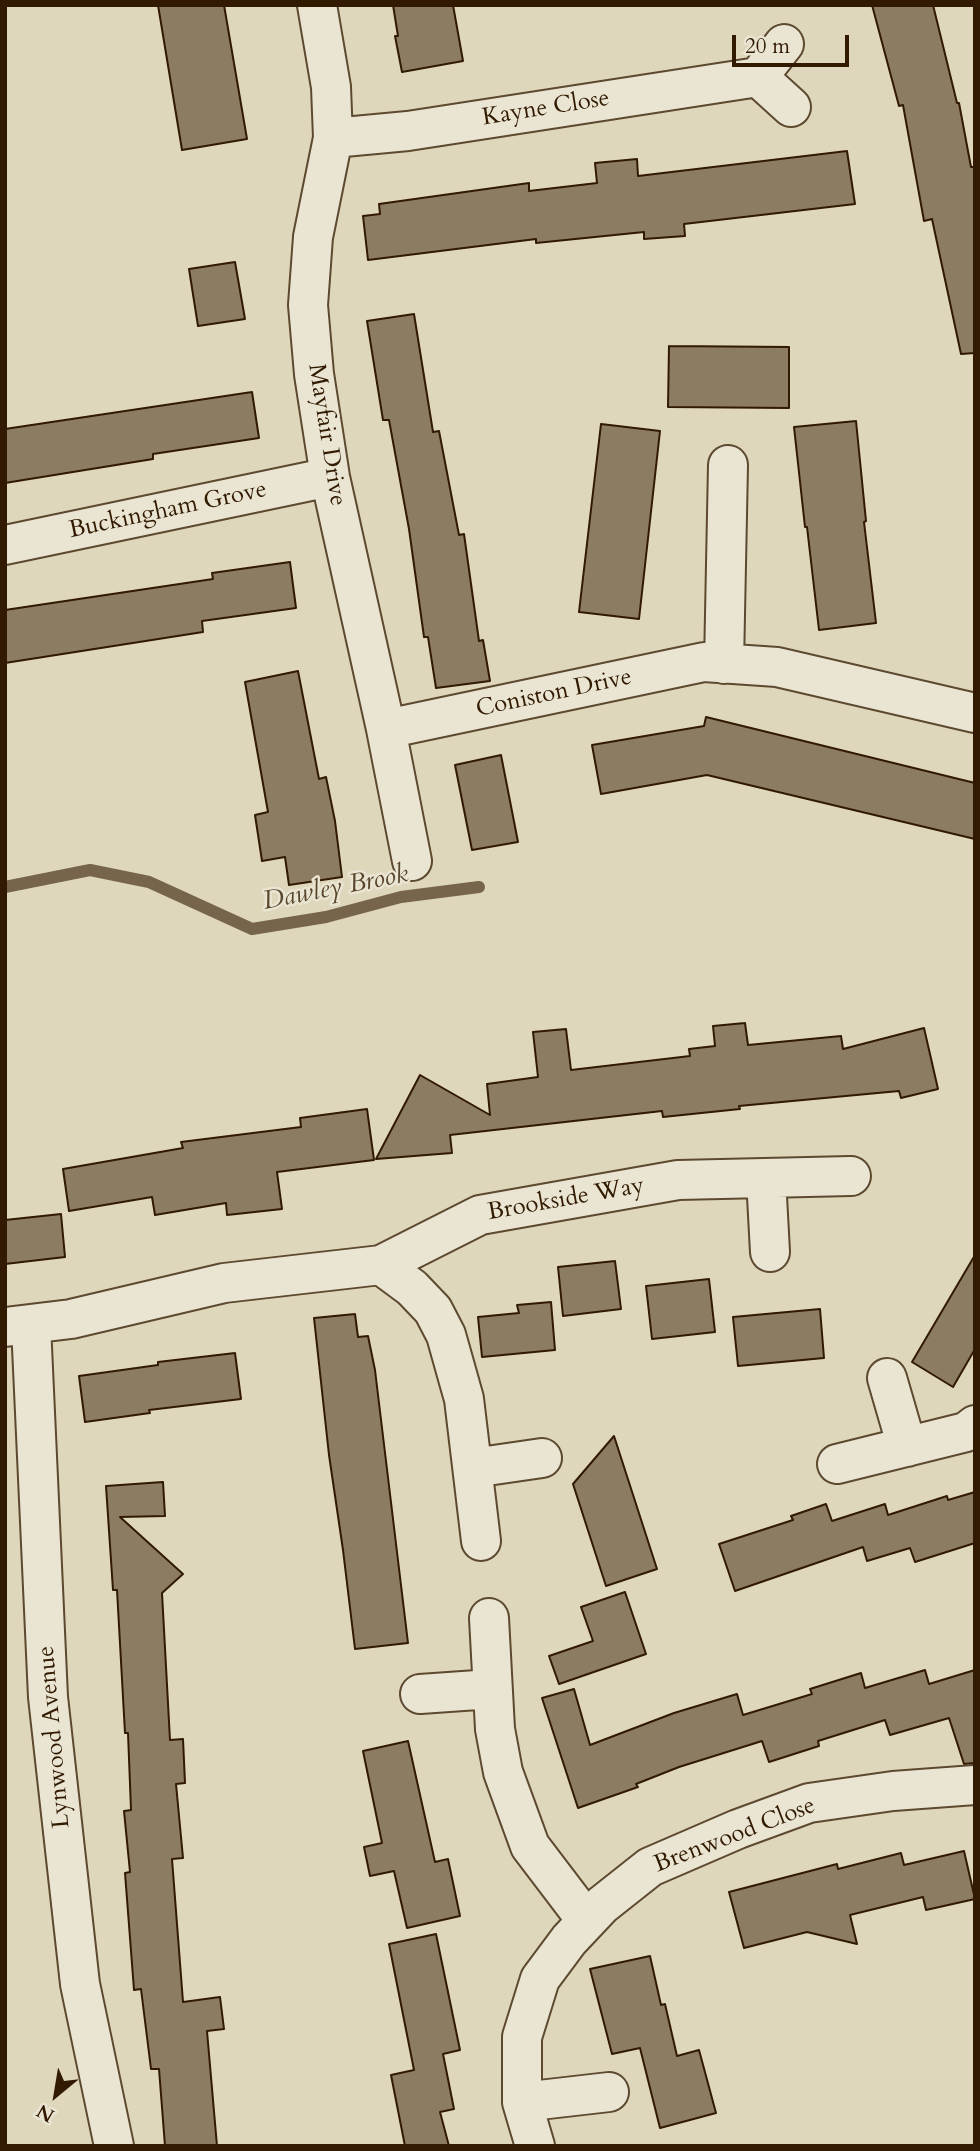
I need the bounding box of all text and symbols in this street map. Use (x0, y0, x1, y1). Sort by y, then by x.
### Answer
scale bar (735, 21, 852, 65)
text: 20 m (745, 32, 790, 61)
street label: Kayne Close (480, 85, 612, 133)
street label: Mayfair Drive (301, 362, 351, 508)
street label: Buckingham Grove (67, 476, 269, 546)
street label: Coniston Drive (474, 663, 634, 725)
water label: Dawley Brook (261, 860, 411, 918)
street label: Brookside Way (486, 1172, 646, 1228)
street label: Lynwood Avenue (33, 1645, 77, 1829)
street label: Brenwood Close (650, 1792, 820, 1880)
north arrow (21, 2060, 91, 2130)
text: N (32, 2098, 59, 2129)

